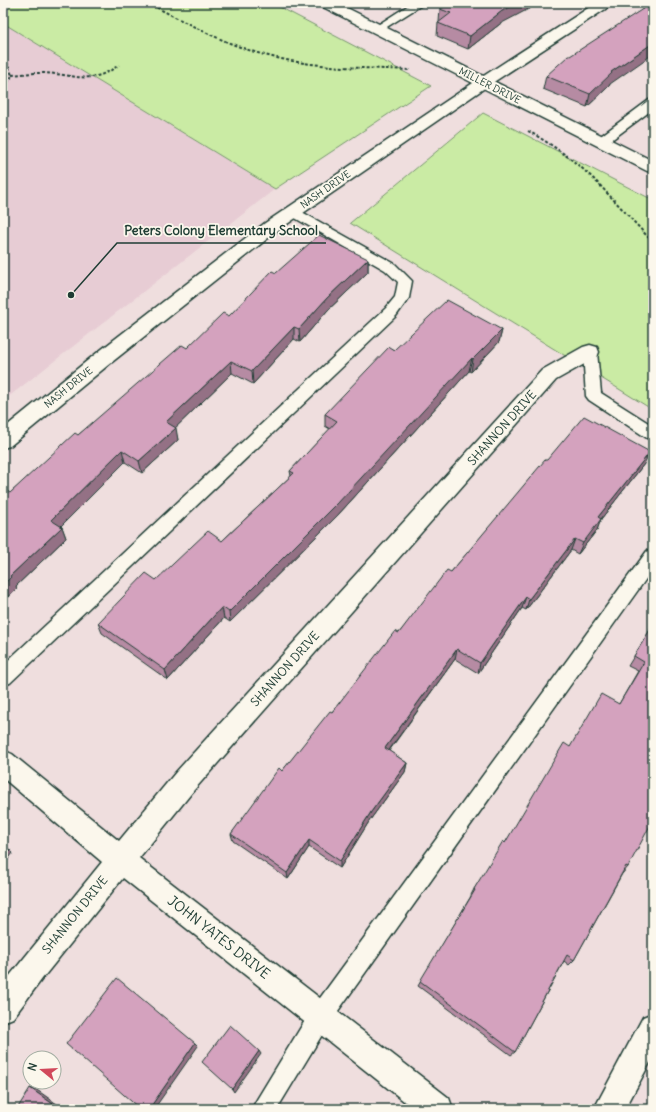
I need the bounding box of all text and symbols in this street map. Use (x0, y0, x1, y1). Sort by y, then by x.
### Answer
street label: MILLER DRIVE (457, 64, 523, 107)
street label: NASH DRIVE (298, 167, 353, 211)
callout: Peters Colony Elementary School (117, 218, 326, 243)
text: Peters Colony Elementary School (124, 222, 318, 239)
street label: NASH DRIVE (42, 364, 95, 411)
street label: SHANNON DRIVE (464, 387, 539, 468)
street label: SHANNON DRIVE (247, 628, 322, 709)
street label: SHANNON DRIVE (39, 873, 111, 957)
street label: JOHN YATES DRIVE (164, 891, 274, 983)
north arrow (22, 1050, 62, 1090)
text: N (25, 1061, 40, 1073)

